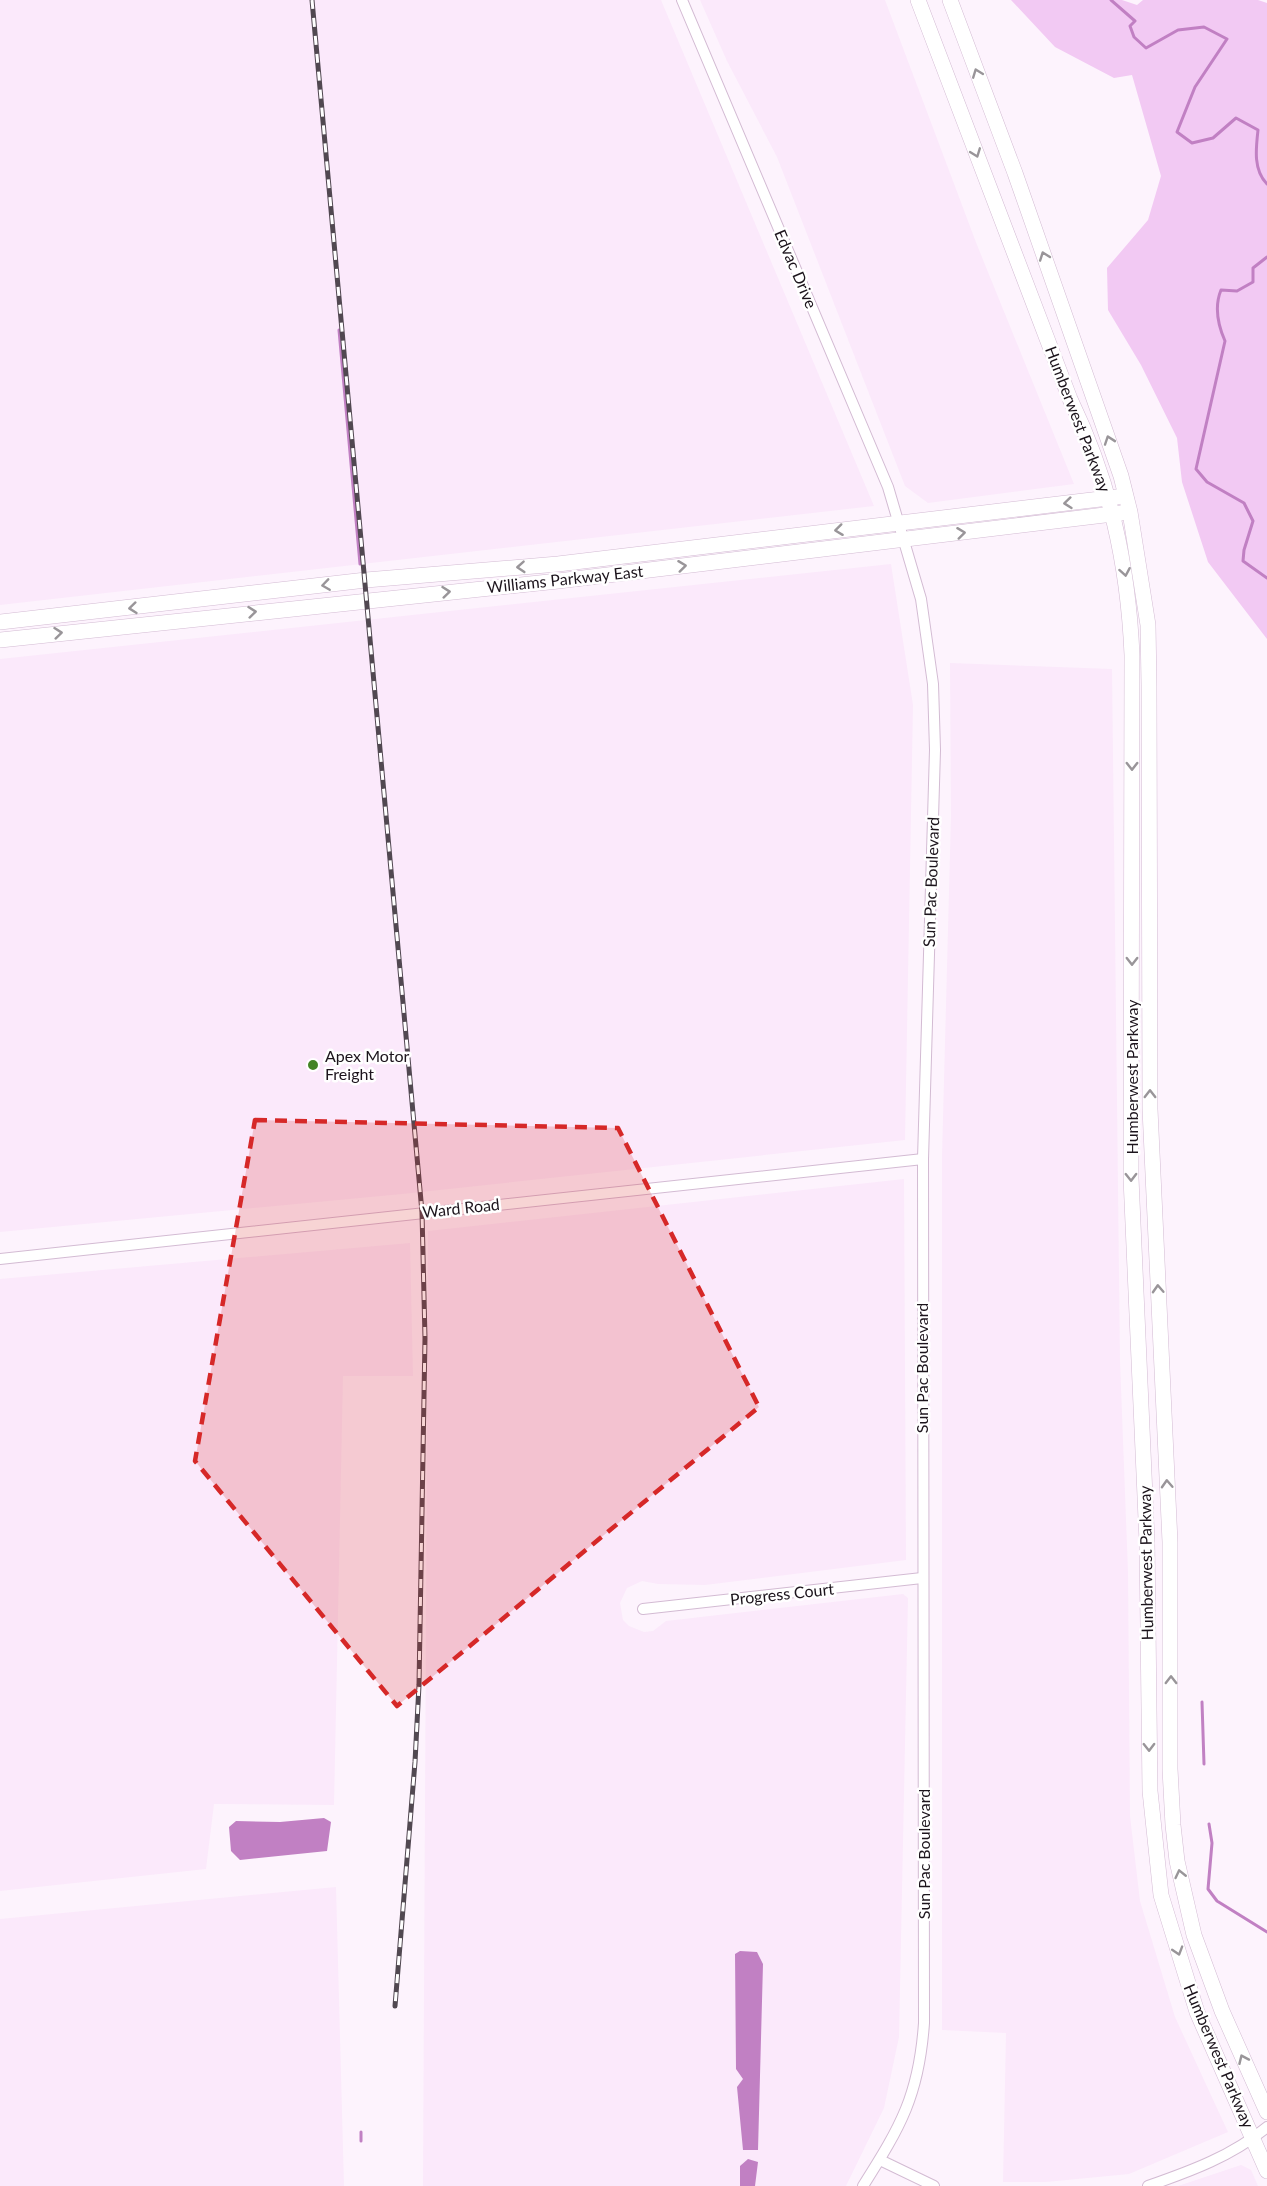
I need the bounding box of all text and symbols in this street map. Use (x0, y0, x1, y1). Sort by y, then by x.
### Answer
one-way arrow (972, 68, 984, 79)
one-way arrow (968, 147, 981, 158)
street label: Edvac Drive (771, 227, 822, 311)
one-way arrow (1039, 251, 1052, 262)
street label: Humberwest Parkway (1042, 343, 1115, 495)
one-way arrow (1103, 435, 1116, 446)
one-way arrow (1063, 496, 1073, 509)
one-way arrow (835, 523, 844, 535)
one-way arrow (957, 527, 966, 540)
one-way arrow (677, 560, 686, 573)
street label: Williams Parkway East (486, 561, 644, 596)
one-way arrow (516, 561, 525, 574)
one-way arrow (1118, 567, 1130, 577)
one-way arrow (322, 578, 331, 590)
one-way arrow (441, 586, 450, 599)
one-way arrow (128, 601, 137, 614)
one-way arrow (247, 606, 256, 618)
one-way arrow (54, 627, 63, 640)
one-way arrow (1126, 762, 1138, 771)
street label: Sun Pac Boulevard (919, 817, 942, 947)
one-way arrow (1126, 957, 1138, 966)
street label: Humberwest Parkway (1122, 999, 1141, 1154)
place label: Apex Motor Freight (325, 1046, 409, 1083)
marker: Apex Motor Freight (306, 1058, 320, 1072)
one-way arrow (1144, 1090, 1156, 1099)
one-way arrow (1125, 1173, 1137, 1182)
street label: Ward Road (421, 1194, 501, 1221)
one-way arrow (1152, 1284, 1165, 1293)
street label: Sun Pac Boulevard (912, 1303, 931, 1433)
one-way arrow (1161, 1479, 1174, 1488)
street label: Humberwest Parkway (1135, 1485, 1156, 1641)
street label: Progress Court (729, 1579, 835, 1608)
one-way arrow (1165, 1676, 1177, 1685)
one-way arrow (1143, 1743, 1155, 1752)
street label: Sun Pac Boulevard (914, 1789, 933, 1919)
one-way arrow (1175, 1870, 1188, 1880)
one-way arrow (1171, 1945, 1183, 1956)
street label: Humberwest Parkway (1180, 1981, 1259, 2131)
one-way arrow (1238, 2054, 1250, 2065)

